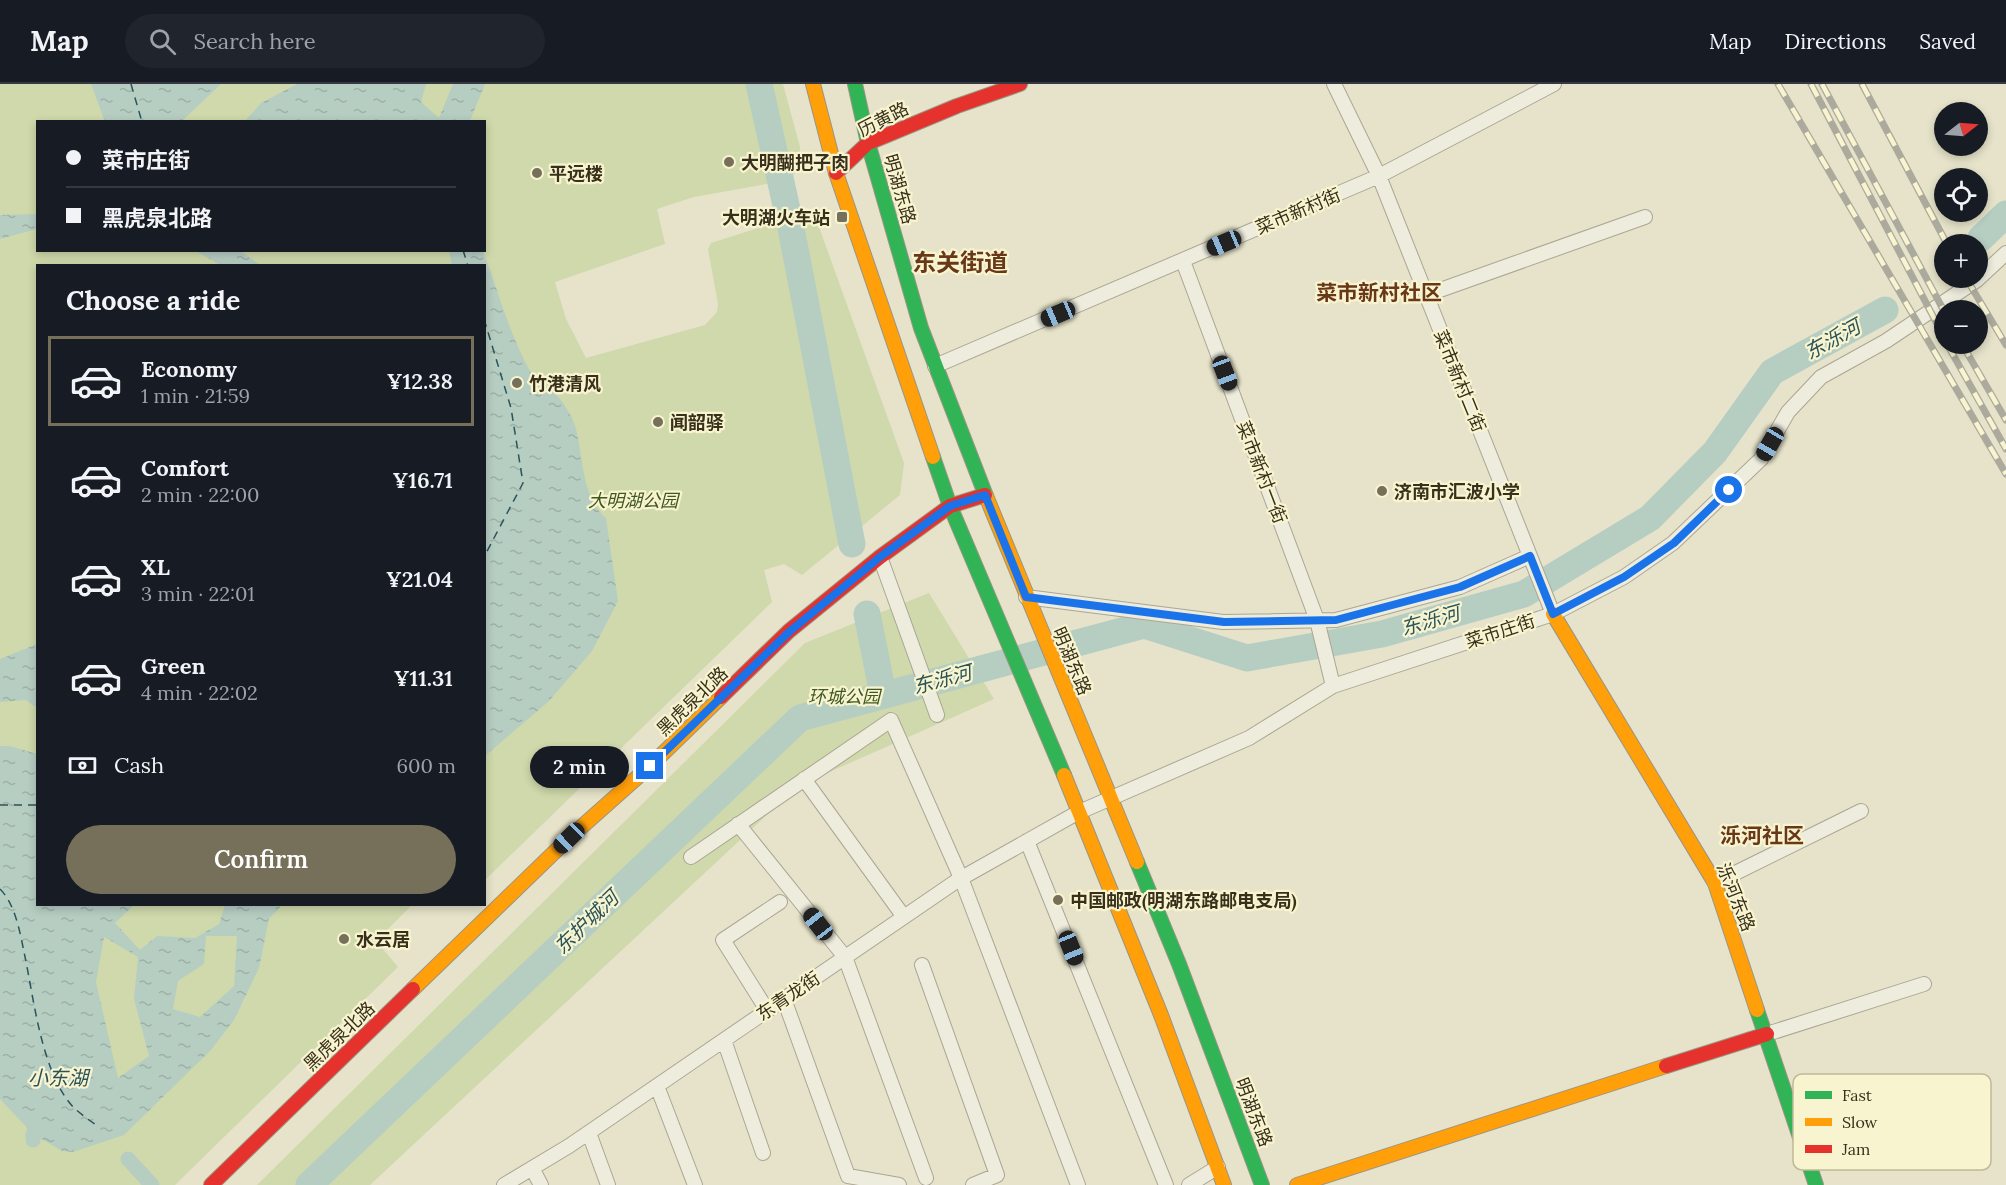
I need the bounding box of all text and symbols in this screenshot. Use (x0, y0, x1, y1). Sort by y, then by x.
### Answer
search box (125, 14, 545, 68)
text: Map (30, 23, 89, 59)
icon: search (146, 25, 179, 58)
text: Search here (194, 27, 316, 55)
text: Map (1709, 28, 1752, 55)
text: Directions (1785, 28, 1886, 55)
text: Saved (1919, 28, 1976, 55)
street label: 历黄路 (854, 96, 912, 142)
north arrow (1934, 102, 1988, 156)
map controls (1934, 102, 1988, 354)
text: 菜市庄街 (102, 146, 190, 174)
place label: 大明醐把子肉 (741, 151, 849, 174)
street label: 明湖东路 (879, 151, 921, 227)
marker: 大明醐把子肉 (722, 155, 736, 169)
place label: 平远楼 (549, 162, 603, 185)
marker: 平远楼 (530, 166, 544, 180)
button: locate (1934, 168, 1988, 222)
street label: 菜市新村街 (1252, 183, 1344, 239)
text: 黑虎泉北路 (102, 204, 212, 232)
place label: 大明湖火车站 (722, 206, 830, 229)
marker: 大明湖火车站 (835, 210, 849, 224)
car (1204, 228, 1244, 258)
button: + (1934, 234, 1988, 288)
district label: 东关街道 (912, 247, 1008, 278)
district label: 菜市新村社区 (1316, 279, 1442, 306)
text: Choose a ride (66, 283, 240, 317)
car (1038, 299, 1078, 329)
button: − (1934, 300, 1988, 354)
water label: 东泺河 (1800, 312, 1868, 364)
street label: 菜市新村二街 (1429, 327, 1491, 435)
car (1210, 353, 1240, 393)
icon: car (69, 354, 123, 408)
text: Economy (141, 355, 237, 383)
text: ¥12.38 (387, 367, 453, 395)
place label: 竹港清风 (529, 372, 601, 395)
marker: 竹港清风 (510, 376, 524, 390)
text: 1 min · 21:59 (141, 383, 250, 408)
place label: 闻韶驿 (670, 411, 724, 434)
marker: 闻韶驿 (651, 415, 665, 429)
street label: 菜市新村一街 (1232, 417, 1292, 527)
car (1753, 424, 1787, 464)
icon: car (69, 453, 123, 507)
text: Comfort (141, 454, 229, 482)
text: ¥16.71 (393, 466, 453, 494)
route start (1715, 476, 1742, 503)
place label: 济南市汇波小学 (1394, 480, 1520, 503)
text: 2 min · 22:00 (141, 482, 259, 507)
marker: 济南市汇波小学 (1375, 484, 1389, 498)
park label: 大明湖公园 (588, 489, 681, 512)
icon: car (69, 552, 123, 606)
text: XL (141, 553, 170, 581)
text: ¥21.04 (386, 565, 453, 593)
text: 3 min · 22:01 (141, 581, 255, 606)
water label: 东泺河 (1398, 599, 1466, 640)
street label: 菜市庄街 (1462, 609, 1538, 653)
street label: 明湖东路 (1047, 623, 1097, 699)
icon: car (69, 651, 123, 705)
text: Green (141, 652, 206, 680)
water label: 东泺河 (910, 658, 978, 699)
street label: 黑虎泉北路 (652, 661, 732, 741)
text: ¥11.31 (394, 664, 453, 692)
text: 4 min · 22:02 (141, 680, 258, 705)
park label: 环城公园 (808, 685, 883, 708)
callout: 2 min (530, 745, 629, 787)
icon: cash (66, 749, 99, 782)
text: Cash (114, 751, 164, 779)
route end (636, 752, 663, 779)
text: 600 m (396, 753, 456, 778)
text: 2 min (553, 754, 606, 779)
car (550, 819, 588, 857)
district label: 泺河社区 (1720, 822, 1804, 849)
button: Confirm (66, 825, 456, 894)
street label: 泺河东路 (1712, 859, 1760, 935)
water label: 东护城河 (549, 882, 626, 959)
place label: 中国邮政(明湖东路邮电支局) (1070, 889, 1297, 912)
marker: 中国邮政(明湖东路邮电支局) (1051, 893, 1065, 907)
car (800, 904, 836, 944)
place label: 水云居 (356, 928, 410, 951)
car (1056, 928, 1086, 968)
marker: 水云居 (337, 932, 351, 946)
street label: 东青龙街 (752, 966, 824, 1026)
street label: 黑虎泉北路 (299, 996, 379, 1076)
water label: 小东湖 (28, 1065, 91, 1090)
street label: 明湖东路 (1230, 1074, 1278, 1150)
legend (1793, 1074, 1991, 1170)
text: Fast (1842, 1085, 1873, 1105)
text: Slow (1842, 1112, 1878, 1132)
text: Jam (1841, 1139, 1870, 1159)

